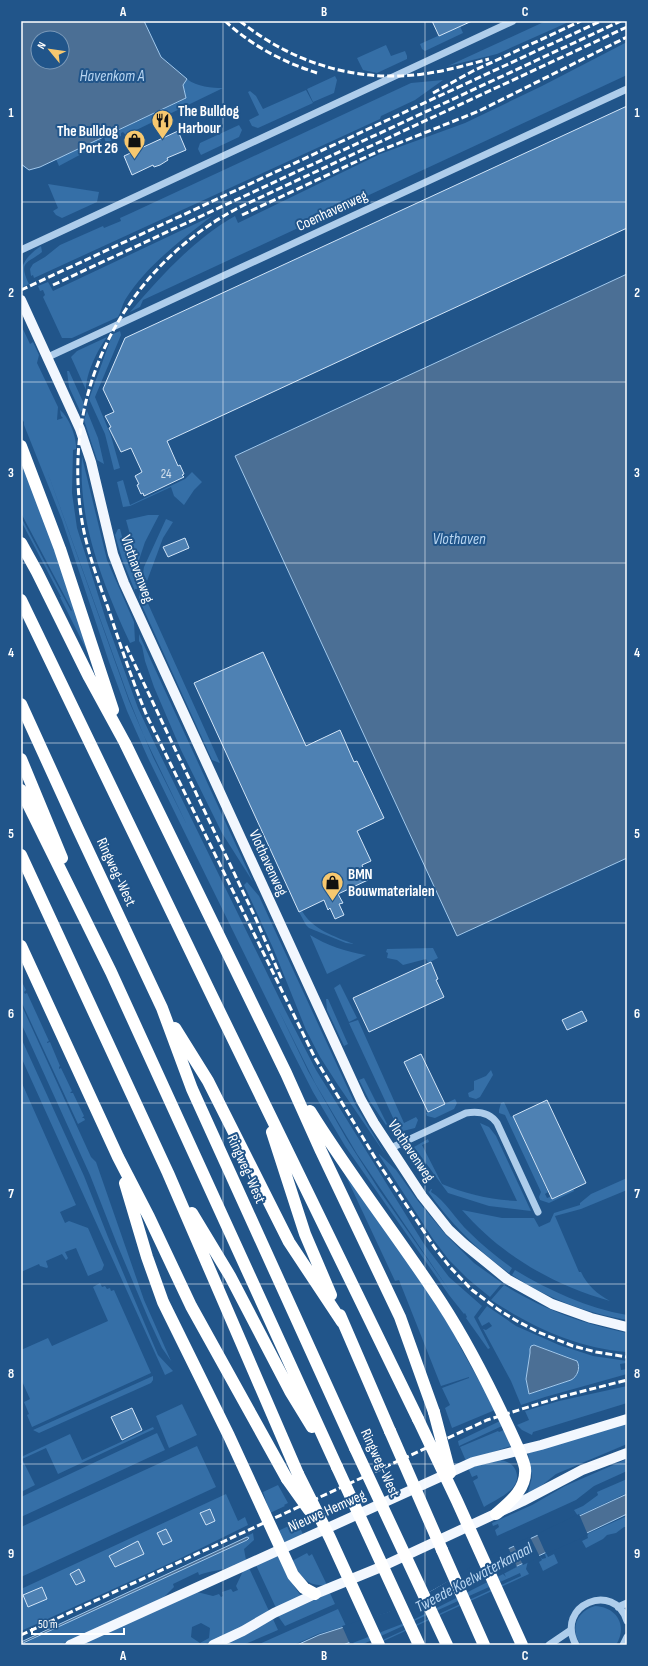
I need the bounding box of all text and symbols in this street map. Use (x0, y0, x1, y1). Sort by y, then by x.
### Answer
text: A (119, 4, 127, 20)
text: B (321, 4, 327, 20)
text: C (522, 4, 529, 20)
north arrow (30, 30, 70, 70)
text: N (35, 40, 49, 51)
water label: Havenkom A (80, 67, 145, 86)
place label: The Bulldog Harbour (178, 102, 240, 138)
text: 1 (8, 105, 14, 121)
text: 1 (634, 105, 640, 121)
restaurant icon: The Bulldog Harbour (149, 107, 175, 140)
place label: The Bulldog Port 26 (57, 122, 119, 158)
shop icon: The Bulldog Port 26 (121, 127, 147, 160)
street label: Coenhavenweg (293, 186, 371, 236)
text: 2 (8, 285, 14, 301)
text: 2 (634, 285, 640, 301)
text: 3 (8, 465, 14, 481)
text: 3 (634, 465, 640, 481)
house number: 24 (161, 466, 172, 482)
water label: Vlothaven (432, 530, 486, 549)
street label: Vlothavenweg (116, 532, 158, 606)
text: 4 (8, 645, 14, 661)
text: 4 (634, 645, 640, 661)
text: 5 (8, 826, 14, 842)
text: 5 (634, 826, 640, 842)
street label: Vlothavenweg (244, 827, 292, 899)
street label: Ringweg-West (92, 835, 140, 910)
place label: BMN Bouwmaterialen (348, 865, 435, 901)
shop icon: BMN Bouwmaterialen (320, 870, 346, 903)
text: 6 (8, 1006, 14, 1022)
text: 6 (634, 1006, 640, 1022)
street label: Vlothavenweg (383, 1116, 439, 1186)
street label: Ringweg-West (222, 1132, 270, 1207)
text: 7 (8, 1186, 14, 1202)
text: 7 (634, 1186, 640, 1202)
text: 8 (8, 1366, 14, 1382)
text: 8 (634, 1366, 640, 1382)
street label: Ringweg-West (356, 1426, 404, 1501)
street label: Nieuwe Hemweg (285, 1485, 369, 1537)
water label: Tweede Koelwaterkanaal (412, 1539, 537, 1617)
text: 9 (8, 1546, 14, 1562)
text: 9 (634, 1546, 640, 1562)
scale bar (32, 1610, 124, 1636)
text: 50 m (38, 1617, 58, 1632)
text: A (119, 1648, 127, 1664)
text: B (321, 1648, 327, 1664)
text: C (522, 1648, 529, 1664)

